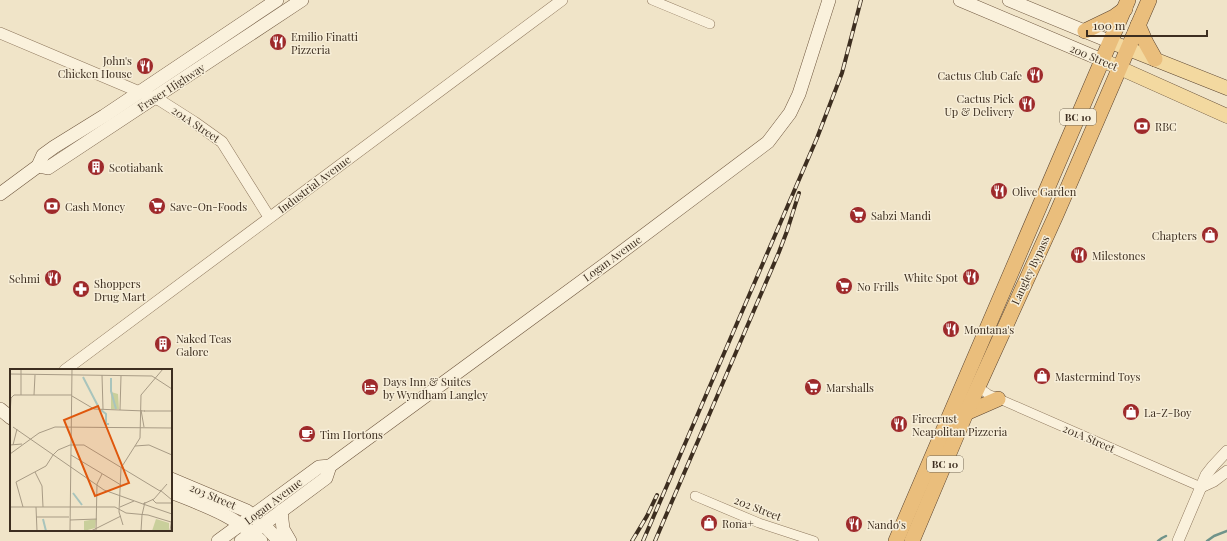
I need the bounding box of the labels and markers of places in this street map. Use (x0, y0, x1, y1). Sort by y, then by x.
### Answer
place label: Emilio Finatti Pizzeria (291, 29, 358, 57)
restaurant icon: Emilio Finatti Pizzeria (268, 32, 288, 52)
place label: John's Chicken House (58, 53, 132, 81)
restaurant icon: John's Chicken House (135, 56, 155, 76)
restaurant icon: Cactus Club Cafe (1025, 65, 1045, 85)
place label: Cactus Club Cafe (938, 68, 1022, 83)
place label: Cactus Pick Up & Delivery (944, 91, 1014, 119)
restaurant icon: Cactus Pick Up & Delivery (1017, 94, 1037, 114)
bank icon: RBC (1132, 116, 1152, 136)
place label: RBC (1155, 119, 1177, 134)
building icon: Scotiabank (86, 157, 106, 177)
place label: Scotiabank (109, 160, 163, 175)
restaurant icon: Olive Garden (989, 181, 1009, 201)
place label: Olive Garden (1012, 184, 1077, 199)
bank icon: Cash Money (42, 196, 62, 216)
supermarket icon: Save-On-Foods (147, 196, 167, 216)
place label: Cash Money (65, 199, 126, 214)
place label: Save-On-Foods (170, 199, 247, 214)
supermarket icon: Sabzi Mandi (848, 205, 868, 225)
place label: Sabzi Mandi (871, 208, 931, 223)
shop icon: Chapters (1200, 225, 1220, 245)
place label: Chapters (1152, 228, 1197, 243)
restaurant icon: Milestones (1069, 245, 1089, 265)
place label: Milestones (1092, 248, 1145, 263)
restaurant icon: White Spot (961, 267, 981, 287)
restaurant icon: Sehmi (43, 268, 63, 288)
place label: White Spot (903, 270, 958, 285)
place label: Sehmi (9, 271, 40, 286)
place label: Shoppers Drug Mart (94, 276, 146, 304)
supermarket icon: No Frills (834, 276, 854, 296)
pharmacy icon: Shoppers Drug Mart (71, 279, 91, 299)
place label: No Frills (857, 279, 899, 294)
restaurant icon: Montana's (941, 319, 961, 339)
place label: Montana's (964, 322, 1014, 337)
place label: Naked Teas Galore (176, 331, 232, 359)
building icon: Naked Teas Galore (153, 334, 173, 354)
shop icon: Mastermind Toys (1032, 366, 1052, 386)
place label: Mastermind Toys (1055, 369, 1140, 384)
place label: Days Inn & Suites by Wyndham Langley (383, 374, 488, 402)
hotel icon: Days Inn & Suites by Wyndham Langley (360, 377, 380, 397)
supermarket icon: Marshalls (803, 377, 823, 397)
place label: Marshalls (826, 380, 874, 395)
shop icon: La-Z-Boy (1121, 402, 1141, 422)
place label: La-Z-Boy (1144, 405, 1192, 420)
place label: Firecrust Neapolitan Pizzeria (912, 411, 1008, 439)
restaurant icon: Firecrust Neapolitan Pizzeria (889, 414, 909, 434)
cafe icon: Tim Hortons (297, 424, 317, 444)
place label: Tim Hortons (320, 427, 383, 442)
shop icon: Rona+ (699, 513, 719, 533)
restaurant icon: Nando's (844, 514, 864, 534)
place label: Rona+ (722, 516, 754, 531)
place label: Nando's (867, 517, 906, 532)

